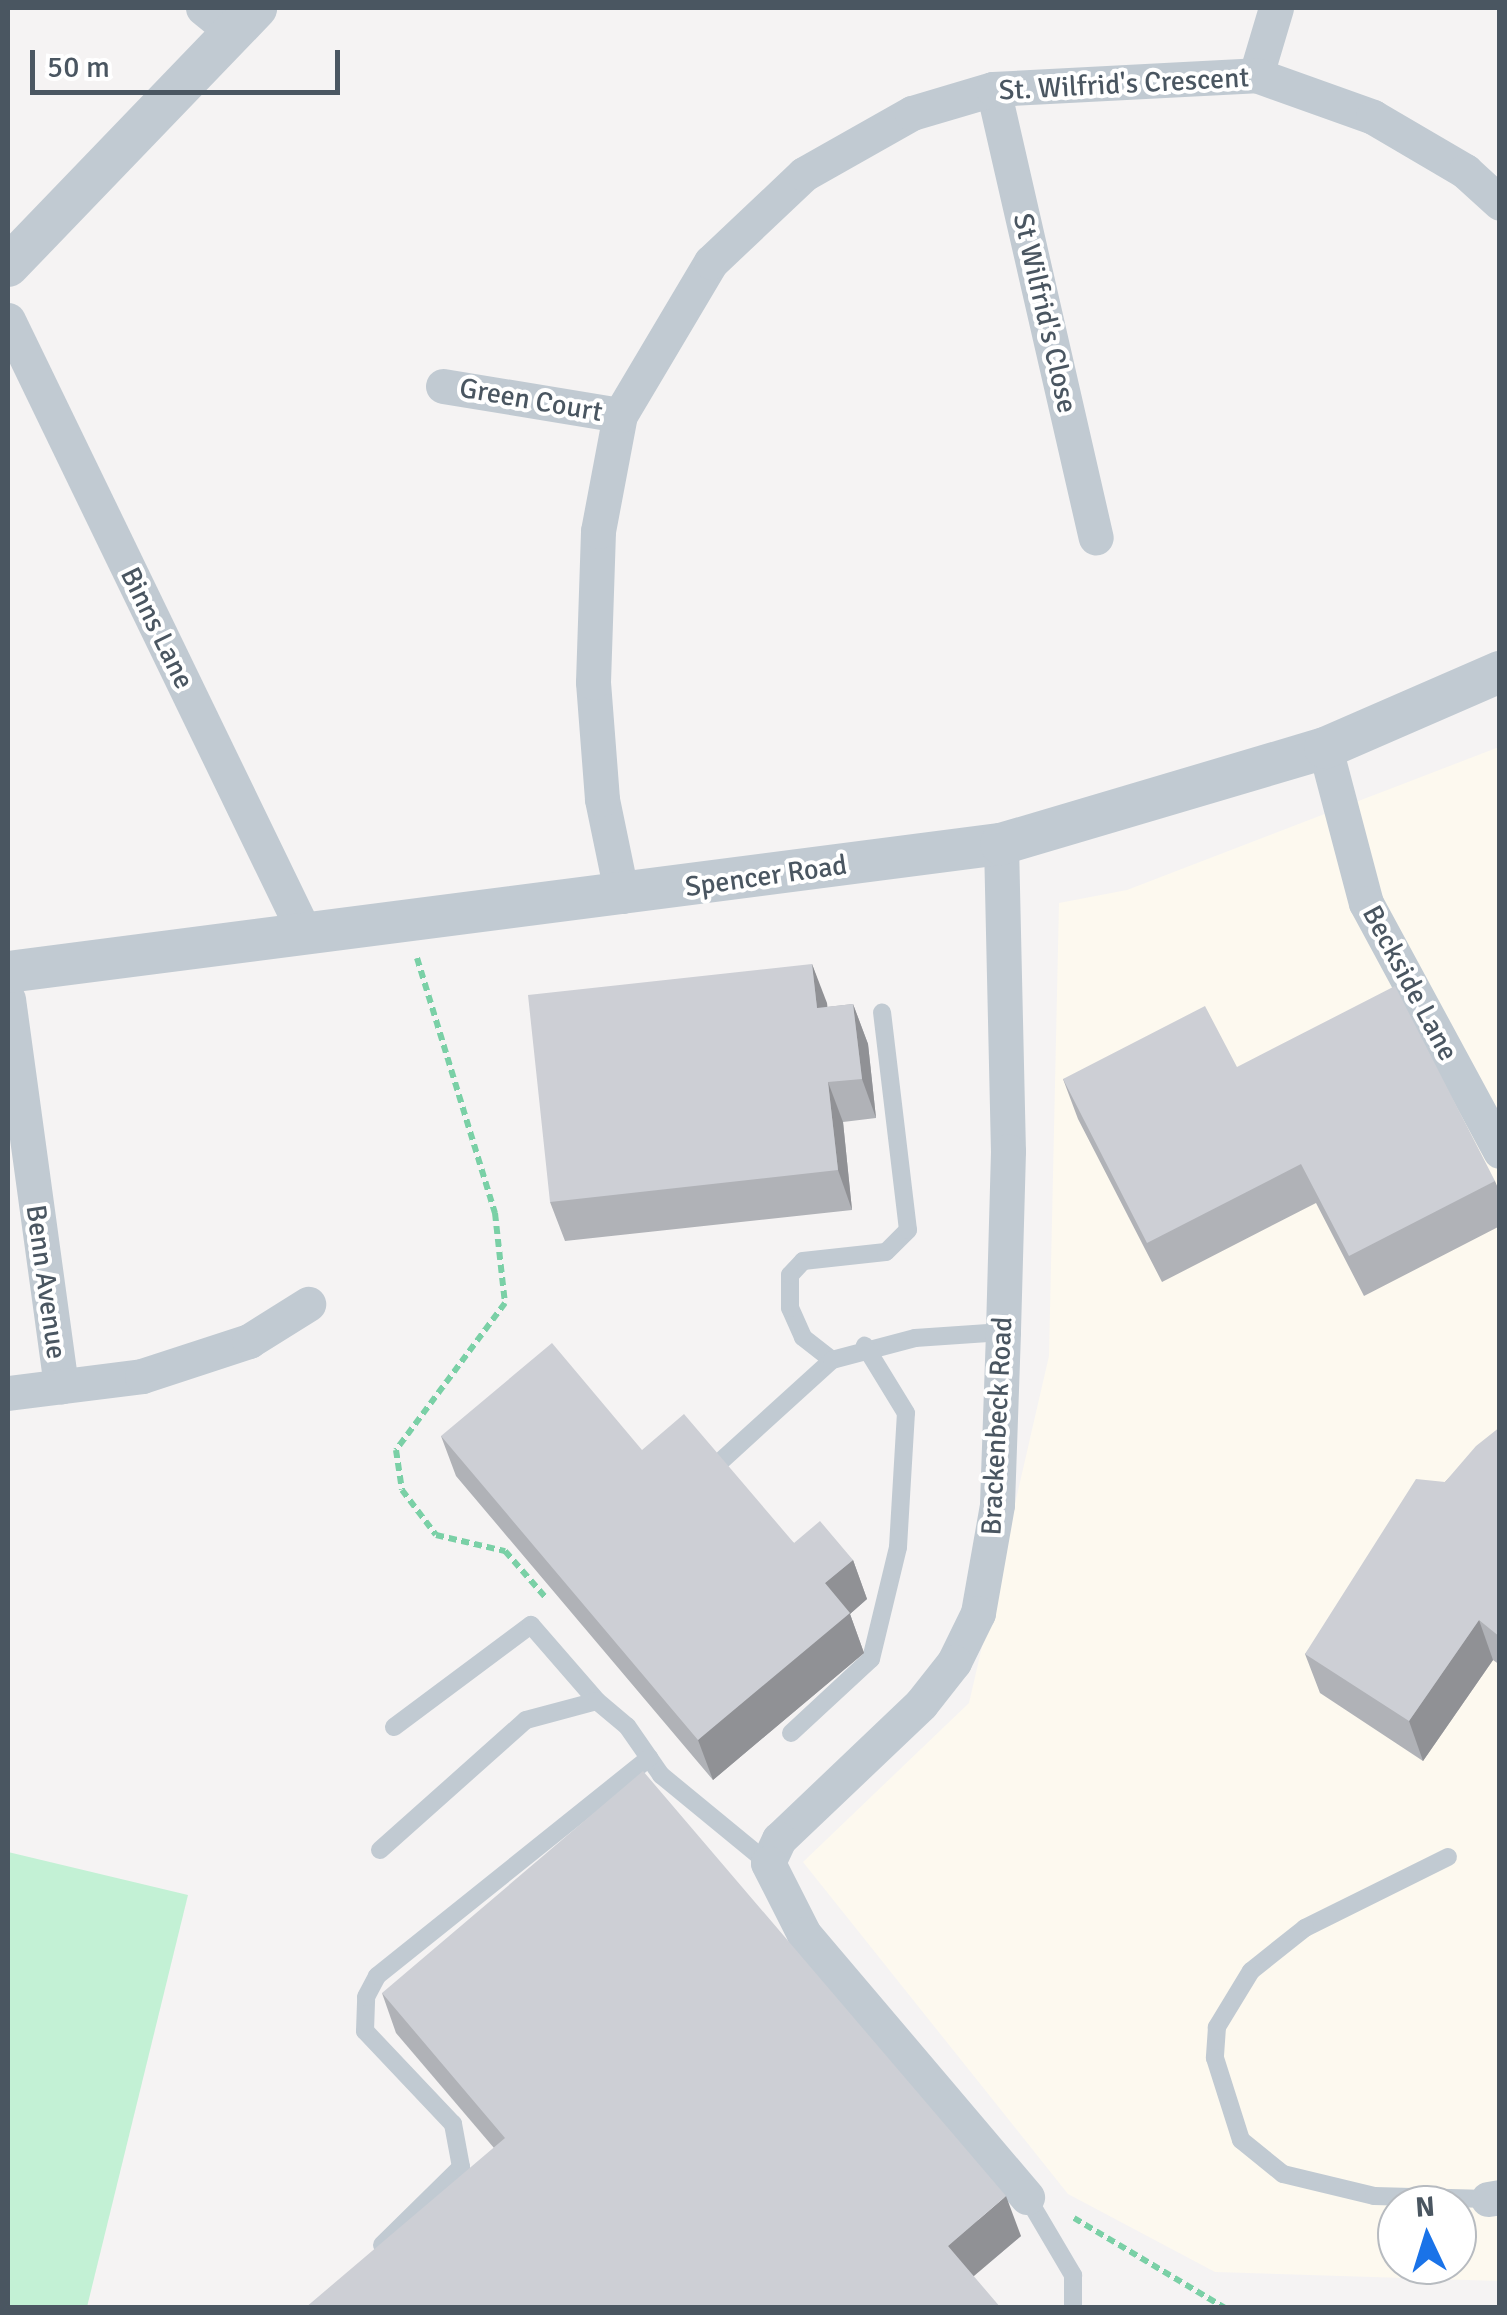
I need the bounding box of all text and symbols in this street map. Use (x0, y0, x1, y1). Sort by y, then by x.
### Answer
scale bar (35, 30, 345, 92)
text: 50 m (47, 49, 110, 86)
street label: St. Wilfrid's Crescent (998, 61, 1250, 107)
street label: St Wilfrid's Close (1006, 210, 1084, 416)
street label: Green Court (457, 371, 605, 429)
street label: Binns Lane (113, 562, 201, 694)
street label: Spencer Road (683, 848, 849, 904)
street label: Beckside Lane (1355, 900, 1465, 1066)
street label: Benn Avenue (19, 1203, 73, 1361)
street label: Brackenbeck Road (974, 1316, 1020, 1536)
north arrow (1377, 2185, 1477, 2285)
text: N (1414, 2189, 1436, 2225)

